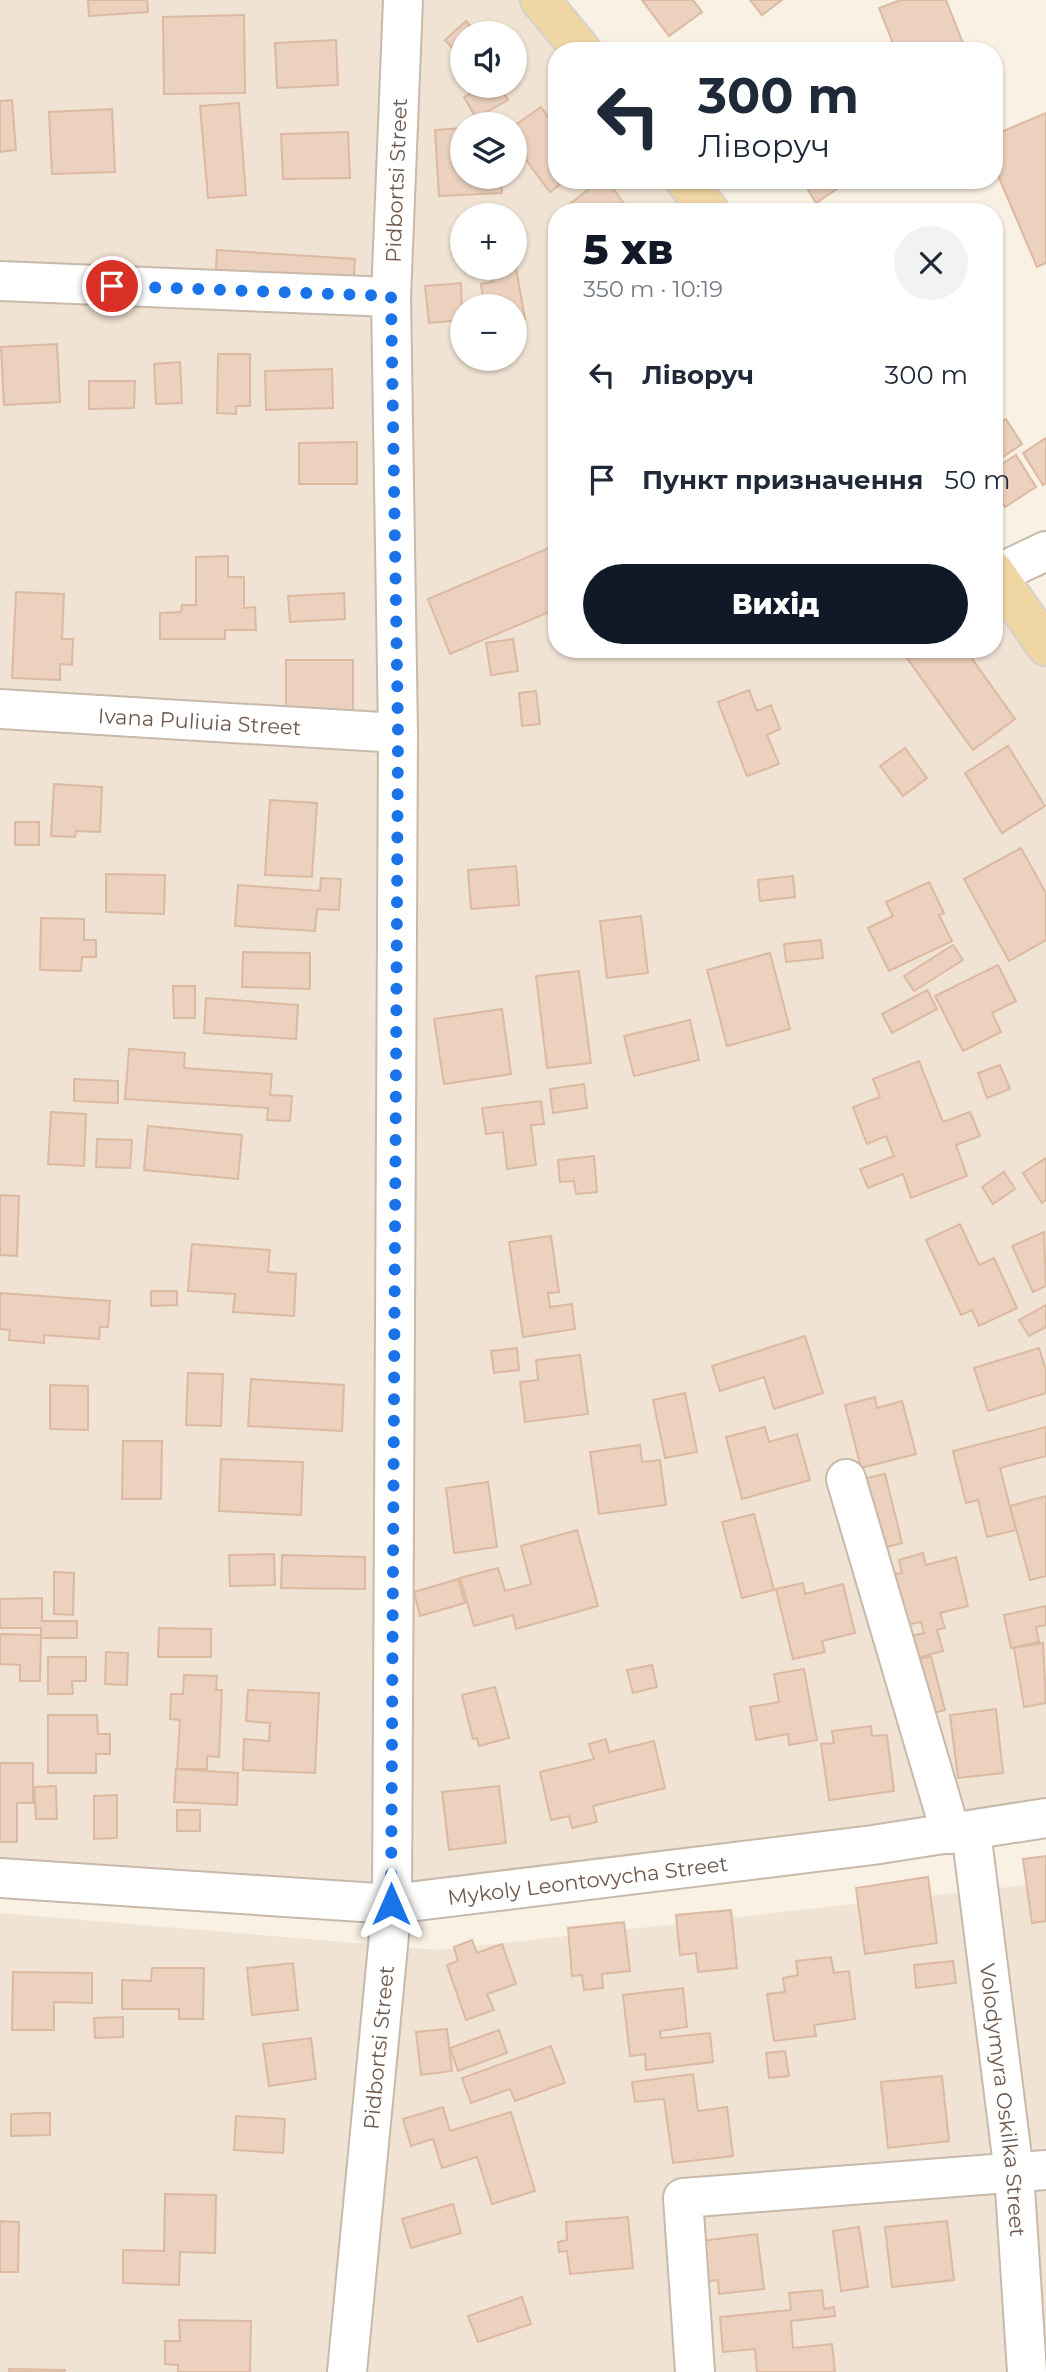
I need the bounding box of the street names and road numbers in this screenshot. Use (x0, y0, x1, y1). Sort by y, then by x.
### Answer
street label: Pidbortsi Street (380, 98, 412, 263)
street label: Ivana Puliuia Street (97, 702, 302, 740)
street label: Mykoly Leontovycha Street (446, 1850, 729, 1910)
street label: Volodymyra Oskilka Street (975, 1962, 1031, 2238)
street label: Pidbortsi Street (358, 1964, 399, 2131)

